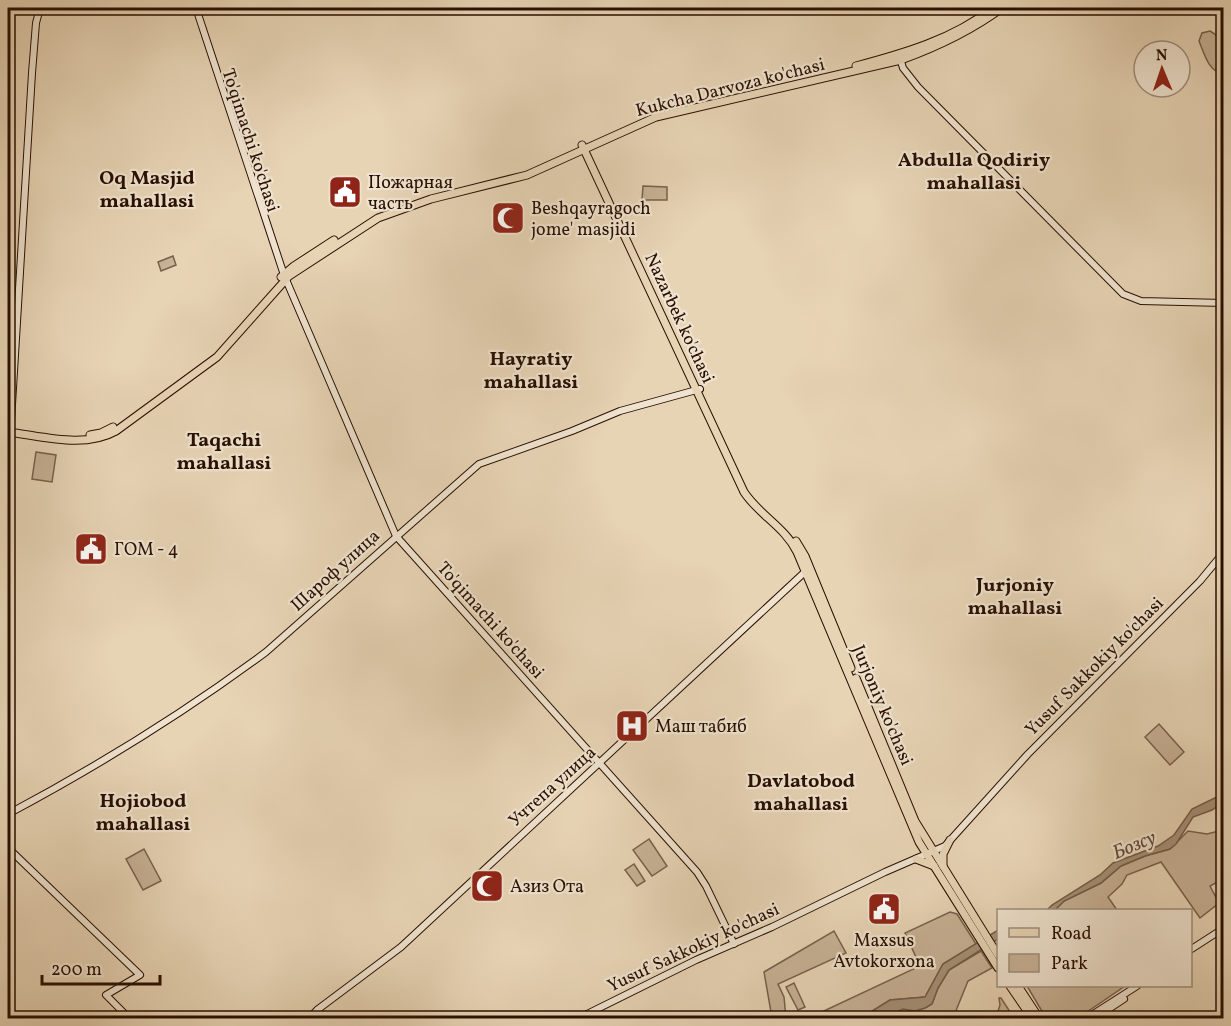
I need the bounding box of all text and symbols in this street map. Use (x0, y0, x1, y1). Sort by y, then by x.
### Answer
north arrow (1132, 39, 1192, 99)
text: N (1155, 45, 1168, 67)
street label: Kukcha Darvoza ko'chasi (633, 53, 828, 124)
street label: To'qimachi ko'chasi (215, 65, 285, 216)
district label: Abdulla Qodiriy mahallasi (898, 147, 1050, 198)
district label: Oq Masjid mahallasi (99, 165, 195, 216)
place label: Пожарная часть (368, 171, 453, 217)
public building icon: Пожарная часть (327, 174, 363, 210)
place label: Beshqayragoch jome' masjidi (531, 197, 651, 243)
mosque icon: Beshqayragoch jome' masjidi (490, 200, 526, 236)
street label: Nazarbek ko'chasi (637, 249, 720, 388)
district label: Hayratiy mahallasi (484, 346, 578, 397)
district label: Taqachi mahallasi (177, 427, 271, 478)
street label: Шароф улица (286, 524, 386, 618)
public building icon: ГОМ - 4 (73, 531, 109, 567)
place label: ГОМ - 4 (114, 538, 179, 563)
street label: To'qimachi ko'chasi (430, 557, 549, 685)
district label: Jurjoniy mahallasi (968, 572, 1062, 623)
street label: Yusuf Sakkokiy ko'chasi (1020, 592, 1170, 742)
street label: Jurjoniy ko'chasi (845, 641, 918, 770)
hospital icon: Маш табиб (614, 708, 650, 744)
place label: Маш табиб (655, 715, 747, 740)
street label: Учтепа улица (504, 741, 602, 833)
district label: Davlatobod mahallasi (747, 768, 855, 819)
district label: Hojiobod mahallasi (96, 788, 190, 839)
water label: Бозсу (1109, 824, 1161, 868)
mosque icon: Азиз Ота (469, 868, 505, 904)
place label: Азиз Ота (510, 875, 584, 900)
public building icon: Maxsus Avtokorxona (866, 891, 902, 927)
street label: Yusuf Sakkokiy ko'chasi (604, 897, 784, 999)
legend (997, 909, 1192, 987)
text: Road (1051, 922, 1092, 947)
place label: Maxsus Avtokorxona (833, 929, 935, 975)
scale bar (42, 948, 160, 986)
text: Park (1051, 952, 1088, 977)
text: 200 m (51, 958, 102, 983)

